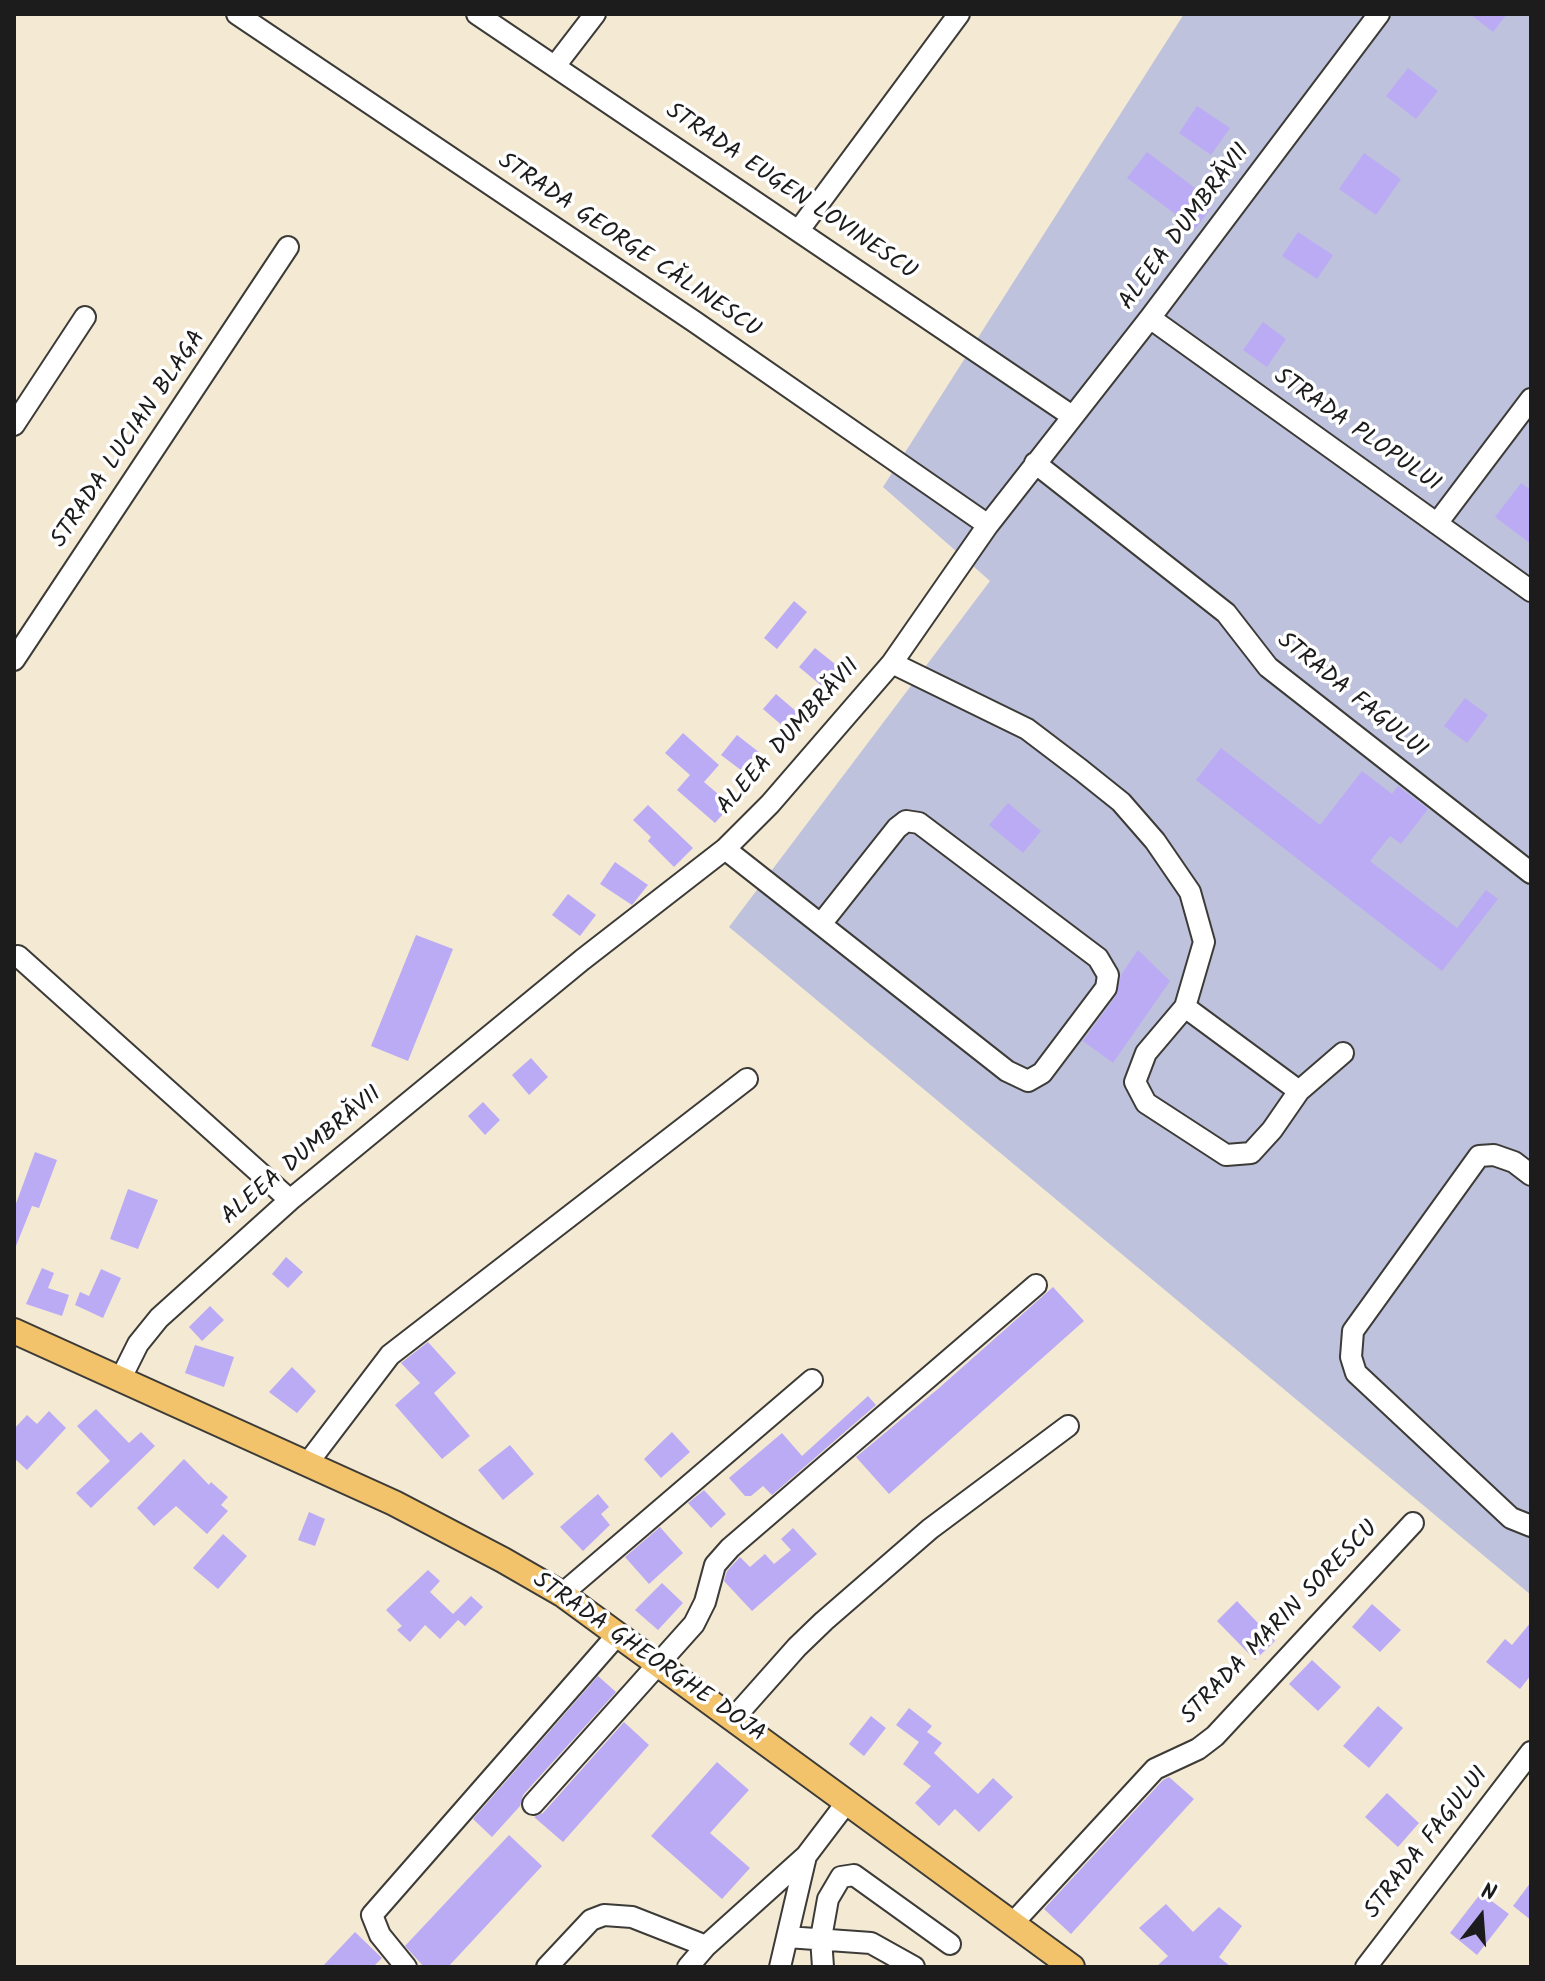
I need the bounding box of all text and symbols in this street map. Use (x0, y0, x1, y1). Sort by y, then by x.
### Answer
street label: STRADA EUGEN LOVINESCU (659, 98, 921, 288)
street label: ALEEA DUMBRĂVII (1114, 139, 1258, 317)
street label: STRADA GEORGE CĂLINESCU (491, 148, 765, 346)
street label: STRADA LUCIAN BLAGA (47, 326, 213, 554)
street label: STRADA PLOPULUI (1267, 364, 1445, 500)
street label: STRADA FAGULUI (1270, 628, 1432, 766)
street label: ALEEA DUMBRĂVII (712, 654, 868, 822)
street label: ALEEA DUMBRĂVII (217, 1082, 389, 1232)
street label: STRADA MARIN SORESCU (1176, 1516, 1386, 1732)
street label: STRADA GHEORGHE DOJA (526, 1568, 770, 1750)
street label: STRADA FAGULUI (1360, 1762, 1496, 1926)
text: N (1476, 1875, 1500, 1912)
north arrow (1441, 1877, 1521, 1957)

